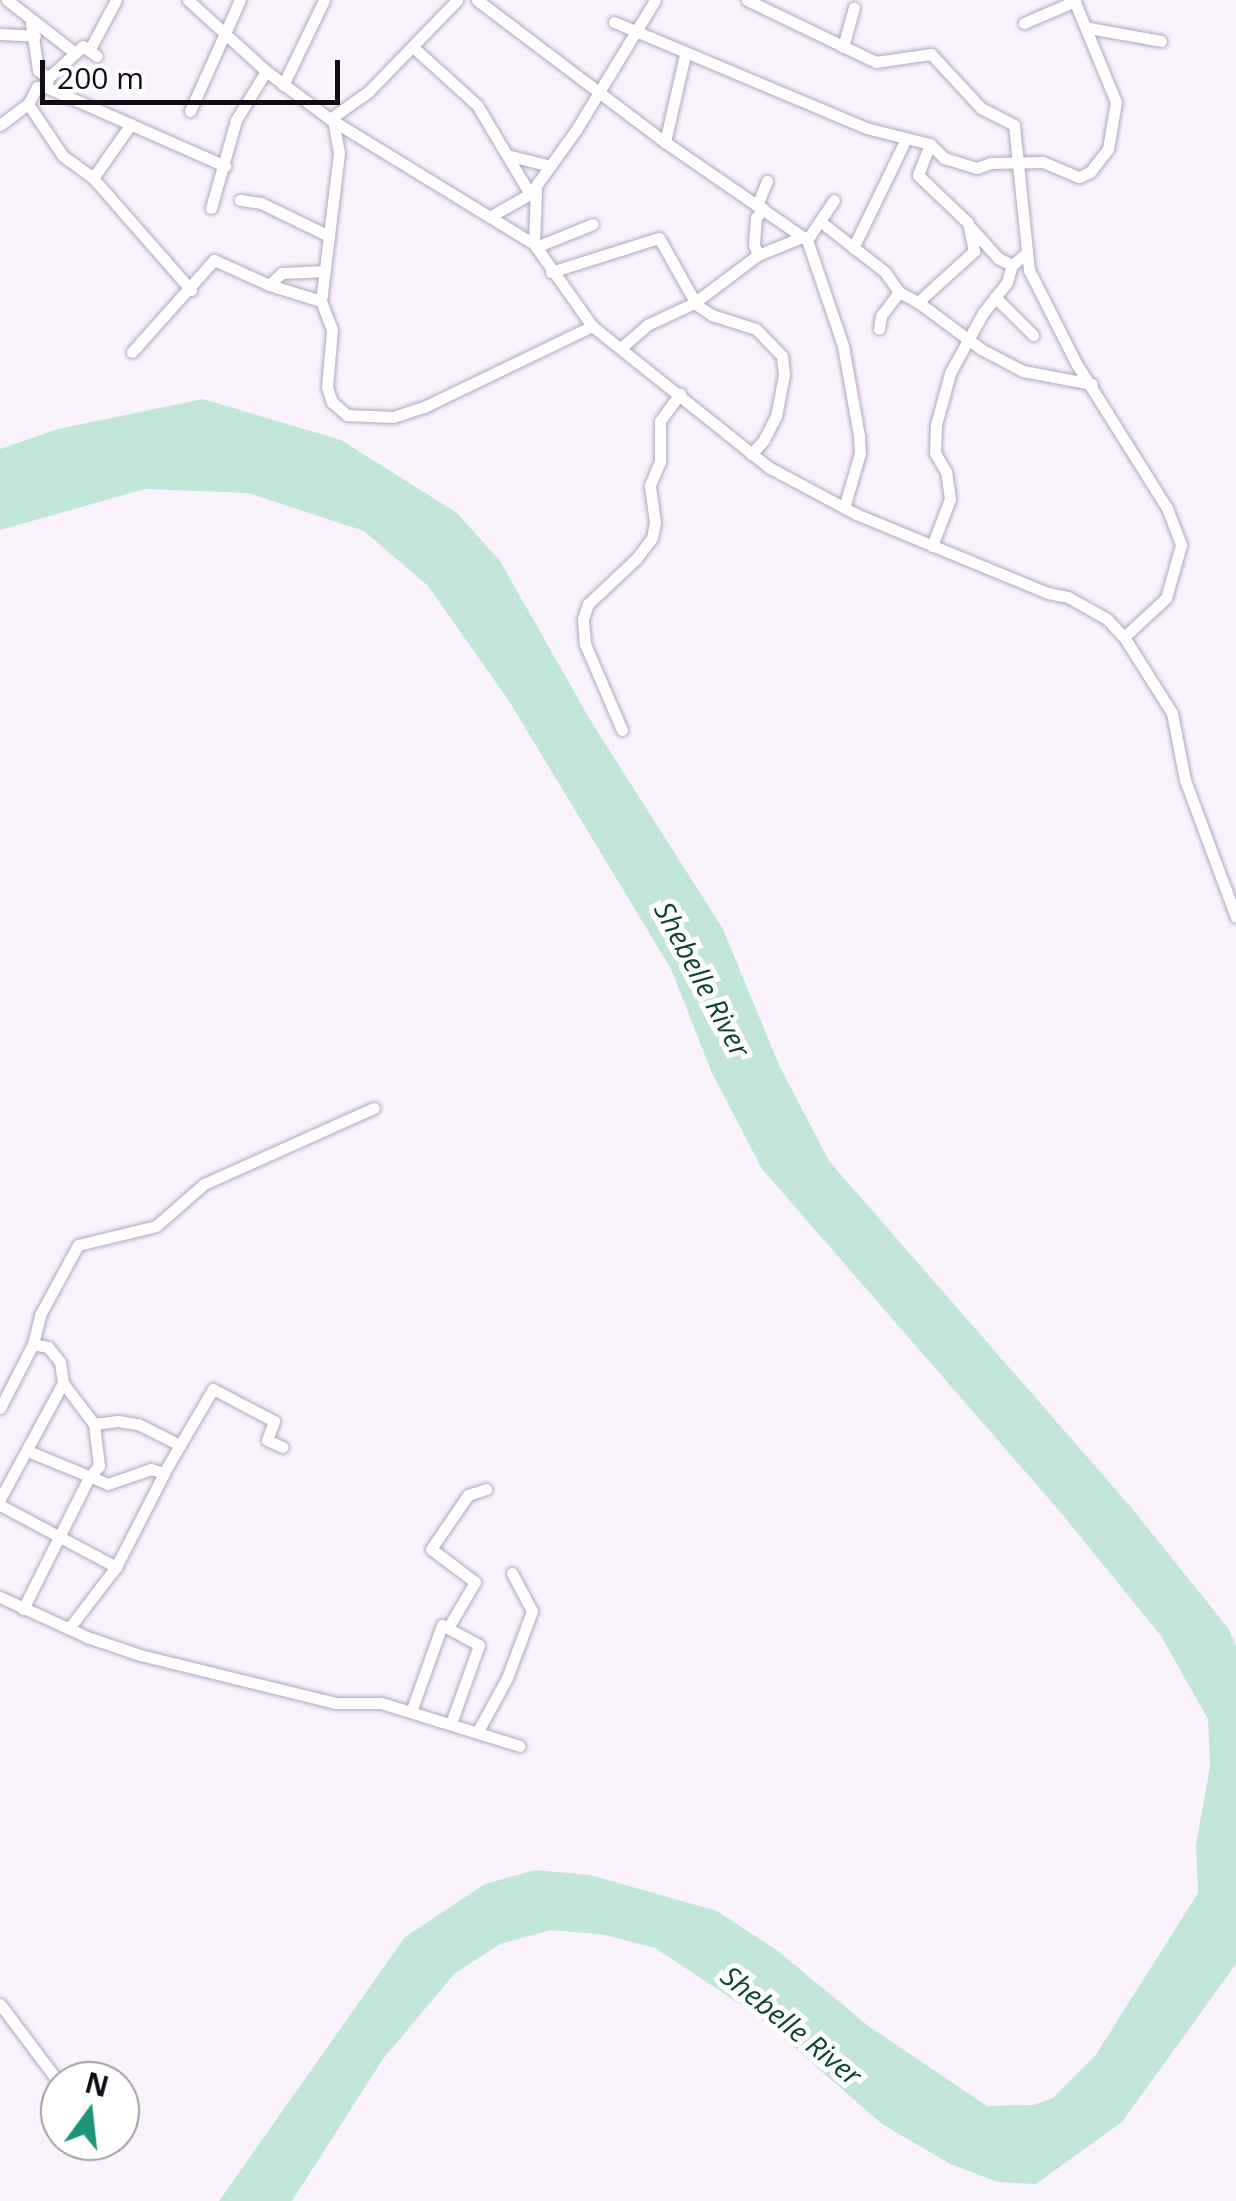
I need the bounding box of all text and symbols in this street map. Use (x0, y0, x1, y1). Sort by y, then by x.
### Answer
scale bar (45, 40, 345, 102)
text: 200 m (57, 57, 144, 98)
water label: Shebelle River (648, 896, 758, 1062)
water label: Shebelle River (715, 1958, 869, 2092)
north arrow (40, 2061, 140, 2161)
text: N (81, 2063, 113, 2105)

